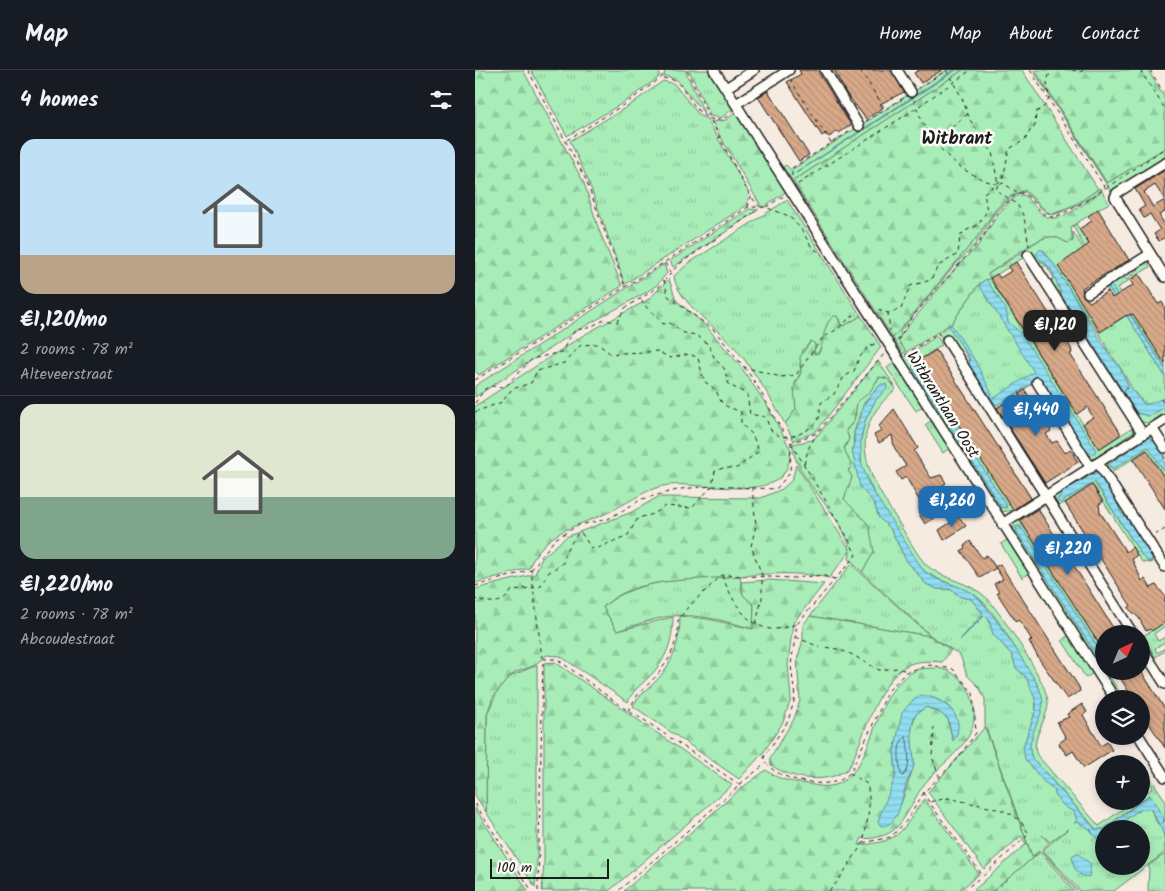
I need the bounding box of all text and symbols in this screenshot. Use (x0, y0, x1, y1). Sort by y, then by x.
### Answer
text: Map (25, 15, 68, 54)
text: Home (879, 20, 922, 49)
text: Map (950, 20, 981, 49)
text: About (1009, 20, 1053, 49)
text: Contact (1081, 20, 1140, 49)
text: 4 homes (20, 84, 98, 117)
icon: filters (427, 86, 455, 114)
district label: Witbrant (922, 125, 993, 154)
icon: home (193, 171, 283, 261)
text: €1,120/mo (20, 304, 107, 337)
pin: €1,120 (1014, 310, 1096, 352)
text: €1,120 (1034, 313, 1076, 338)
text: 2 rooms · 78 m² (20, 337, 133, 362)
street label: Witbrantlaan Oost (900, 346, 986, 464)
text: Alteveerstraat (20, 362, 113, 387)
pin: €1,440 (995, 394, 1077, 437)
text: €1,440 (1014, 398, 1058, 423)
icon: home (193, 437, 283, 527)
pin: €1,260 (911, 486, 993, 528)
text: €1,260 (929, 489, 975, 514)
pin: €1,220 (1027, 534, 1109, 576)
text: €1,220 (1045, 537, 1091, 562)
text: €1,220/mo (20, 569, 113, 602)
text: 2 rooms · 78 m² (20, 602, 133, 627)
north arrow (1095, 625, 1150, 680)
map controls (1095, 625, 1150, 875)
text: Abcoudestraat (20, 627, 115, 652)
button: layers (1095, 690, 1150, 745)
button: + (1095, 755, 1150, 810)
button: − (1095, 820, 1150, 875)
scale bar (490, 856, 609, 879)
text: 100 m (497, 857, 532, 879)

